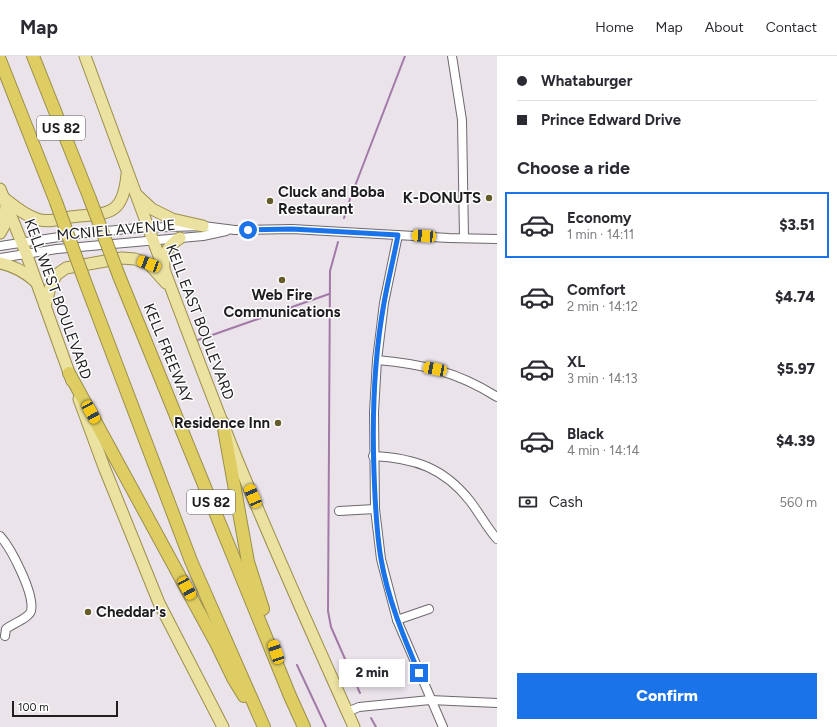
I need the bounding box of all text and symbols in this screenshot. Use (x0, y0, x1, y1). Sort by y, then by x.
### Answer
text: Map (20, 16, 58, 39)
text: Home (595, 19, 634, 36)
text: Map (656, 19, 683, 36)
text: About (705, 19, 744, 36)
text: Contact (766, 19, 817, 36)
text: Whataburger (541, 72, 632, 90)
text: Prince Edward Drive (541, 111, 681, 129)
road number: US 82 (37, 116, 85, 140)
text: Choose a ride (517, 157, 630, 179)
place label: Cluck and Boba Restaurant (278, 183, 385, 218)
place label: K-DONUTS (403, 189, 481, 207)
marker: K-DONUTS (484, 193, 494, 203)
marker: Cluck and Boba Restaurant (265, 196, 275, 206)
icon: car (519, 207, 555, 243)
text: Economy (567, 209, 632, 227)
street label: KELL WEST BOULEVARD (21, 216, 95, 382)
street label: MCNIEL AVENUE (56, 216, 176, 244)
text: $3.51 (779, 216, 815, 234)
route start (239, 221, 257, 239)
text: 1 min · 14:11 (567, 227, 634, 242)
car (412, 229, 436, 243)
street label: KELL EAST BOULEVARD (162, 242, 238, 402)
car (136, 254, 162, 274)
marker: Web Fire Communications (277, 275, 287, 285)
icon: car (519, 279, 555, 315)
text: Comfort (567, 281, 626, 299)
place label: Web Fire Communications (223, 286, 341, 321)
text: $4.74 (775, 288, 815, 306)
text: 2 min · 14:12 (567, 299, 638, 314)
street label: KELL FREEWAY (140, 301, 196, 405)
icon: car (519, 351, 555, 387)
text: XL (567, 353, 585, 371)
text: $5.97 (777, 360, 815, 378)
car (422, 361, 448, 377)
text: 3 min · 14:13 (567, 371, 638, 386)
car (80, 399, 102, 425)
place label: Residence Inn (174, 414, 270, 432)
marker: Residence Inn (273, 418, 283, 428)
icon: car (519, 423, 555, 459)
text: Black (567, 425, 604, 443)
text: $4.39 (776, 432, 815, 450)
text: 4 min · 14:14 (567, 443, 640, 458)
car (243, 483, 263, 509)
road number: US 82 (187, 490, 235, 514)
icon: cash (517, 491, 539, 513)
text: Cash (549, 493, 583, 511)
text: 560 m (780, 495, 817, 510)
car (176, 575, 198, 601)
place label: Cheddar's (96, 603, 166, 621)
marker: Cheddar's (83, 607, 93, 617)
car (267, 639, 285, 665)
callout: 2 min (339, 659, 405, 687)
route end (410, 664, 428, 682)
text: 2 min (355, 665, 389, 680)
button: Confirm (517, 673, 817, 719)
scale bar (12, 699, 118, 718)
text: 100 m (18, 701, 49, 714)

